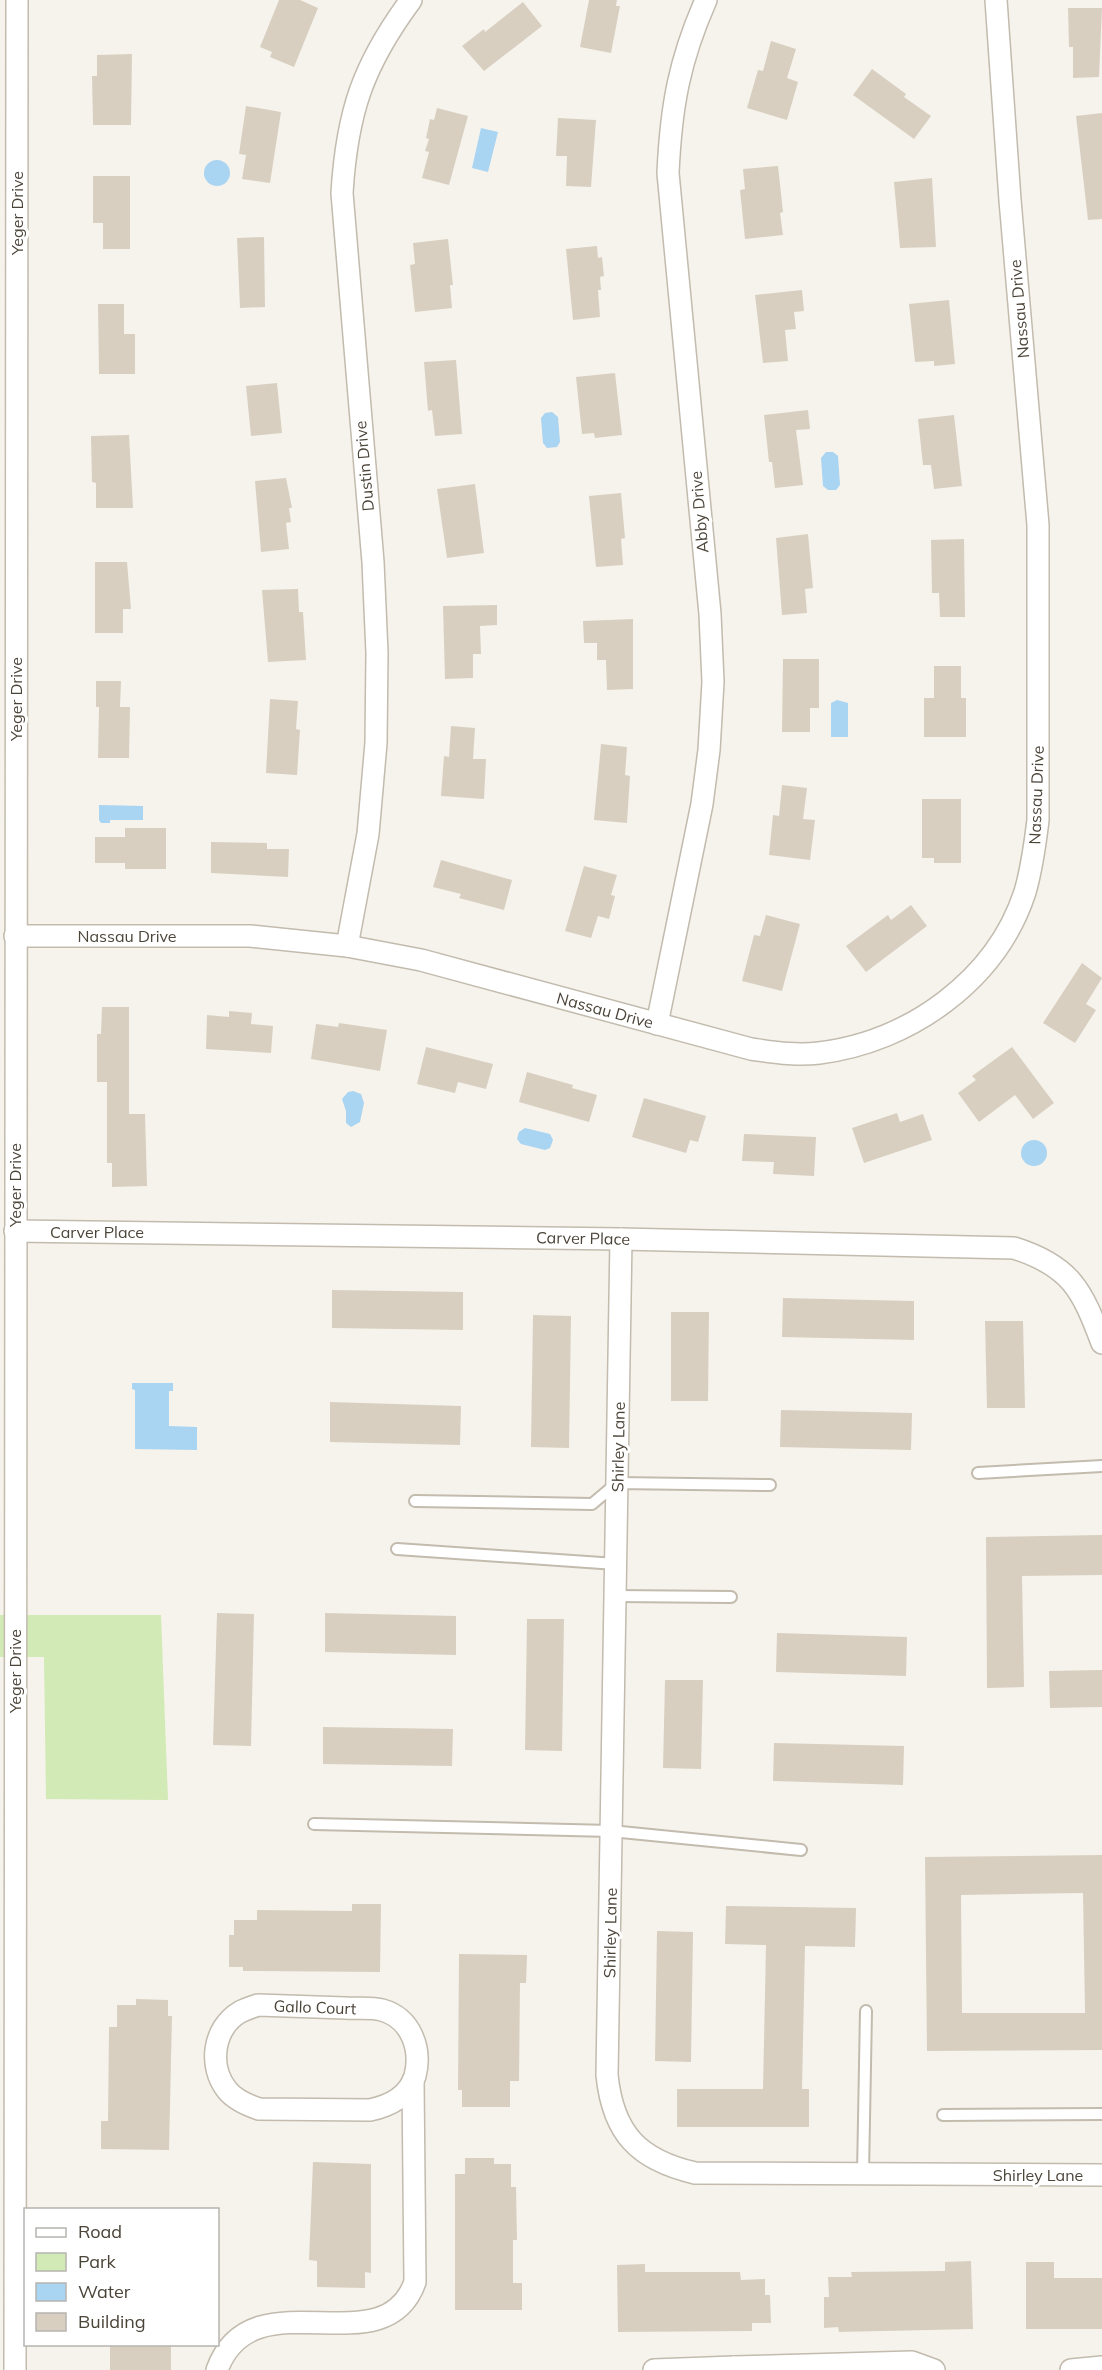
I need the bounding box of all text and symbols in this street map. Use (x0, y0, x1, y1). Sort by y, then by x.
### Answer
street label: Yeger Drive (7, 171, 27, 256)
street label: Nassau Drive (1005, 259, 1033, 359)
street label: Dustin Drive (350, 420, 378, 512)
street label: Abby Drive (685, 470, 713, 554)
street label: Yeger Drive (6, 657, 26, 742)
street label: Nassau Drive (1024, 745, 1048, 845)
street label: Nassau Drive (77, 926, 177, 946)
street label: Nassau Drive (555, 988, 655, 1032)
street label: Yeger Drive (5, 1143, 25, 1228)
street label: Carver Place (50, 1222, 144, 1242)
street label: Carver Place (536, 1227, 630, 1249)
street label: Shirley Lane (607, 1402, 629, 1492)
street label: Yeger Drive (5, 1629, 25, 1714)
street label: Shirley Lane (599, 1888, 621, 1978)
street label: Gallo Court (273, 1996, 357, 2018)
street label: Shirley Lane (993, 2165, 1083, 2185)
legend (24, 2208, 219, 2346)
text: Road (78, 2220, 122, 2243)
text: Park (78, 2250, 117, 2273)
text: Water (78, 2280, 131, 2303)
text: Building (78, 2310, 146, 2333)

